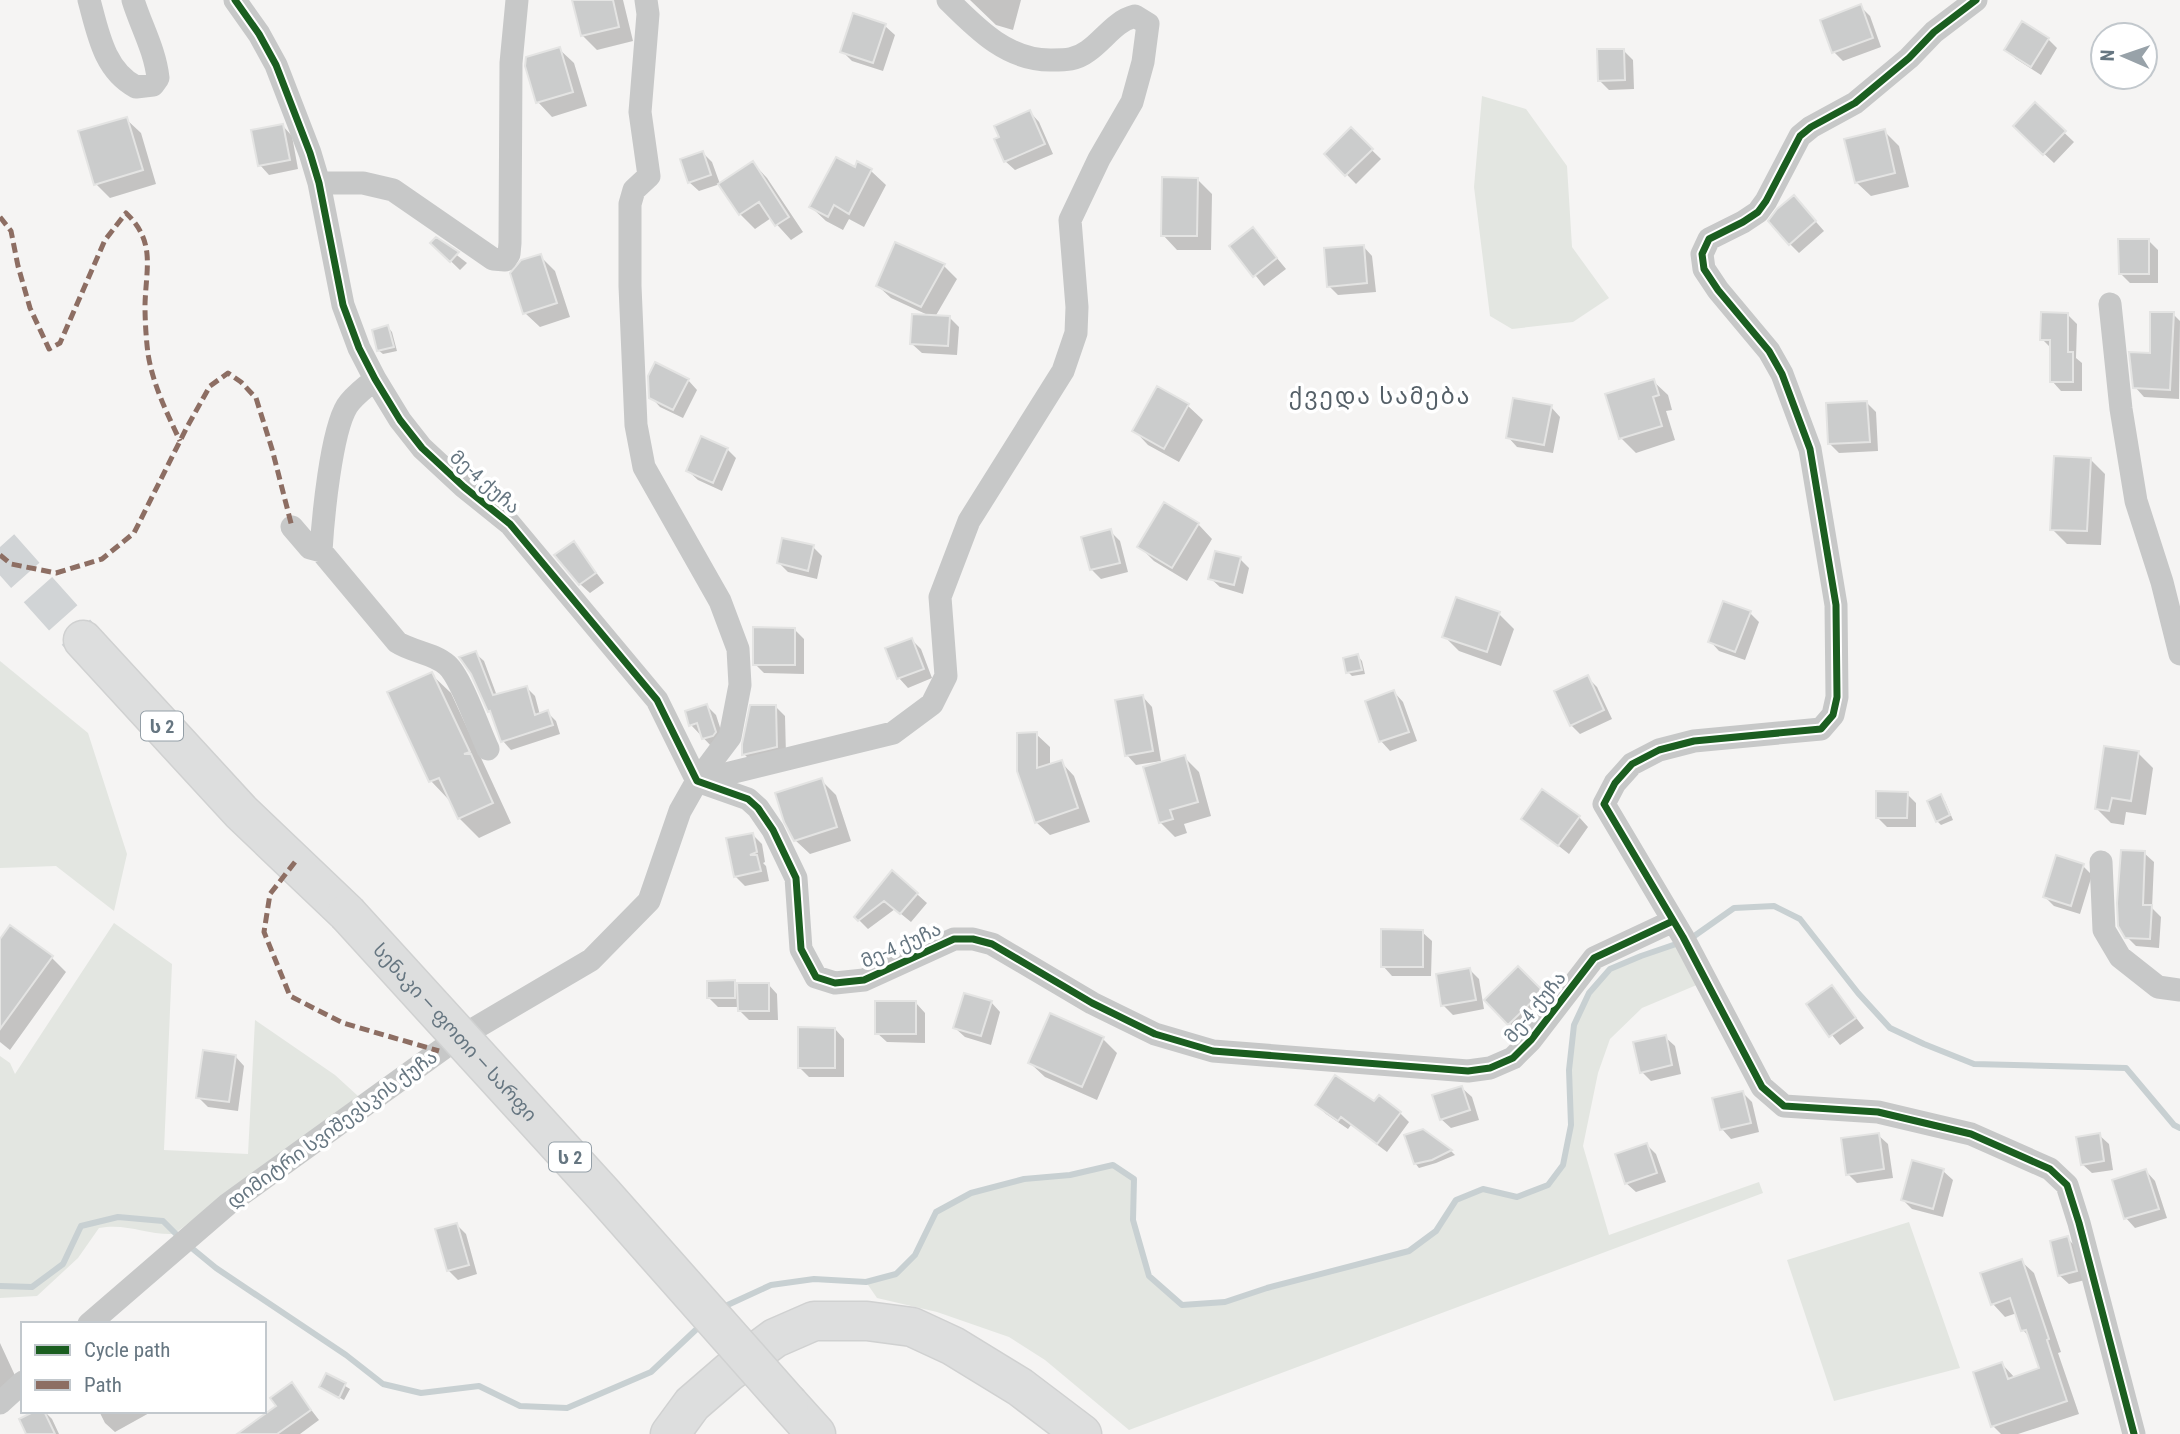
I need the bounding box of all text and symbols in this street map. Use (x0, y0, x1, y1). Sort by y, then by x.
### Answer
north arrow (2089, 21, 2159, 91)
text: N (2096, 49, 2119, 62)
district label: ქვედა სამება (1289, 383, 1471, 410)
street label: მე-4 ქუჩა (445, 445, 525, 519)
road number: ს 2 (141, 712, 183, 740)
street label: მე-4 ქუჩა (857, 917, 945, 973)
street label: სენაკი — ფოთი — სარფი (369, 938, 542, 1126)
street label: მე-4 ქუჩა (1499, 967, 1571, 1047)
street label: დიმიტრი სვიშევსკის ქუჩა (222, 1045, 442, 1214)
road number: ს 2 (549, 1142, 591, 1172)
legend (21, 1322, 266, 1413)
text: Cycle path (84, 1338, 170, 1362)
text: Path (84, 1373, 122, 1397)

